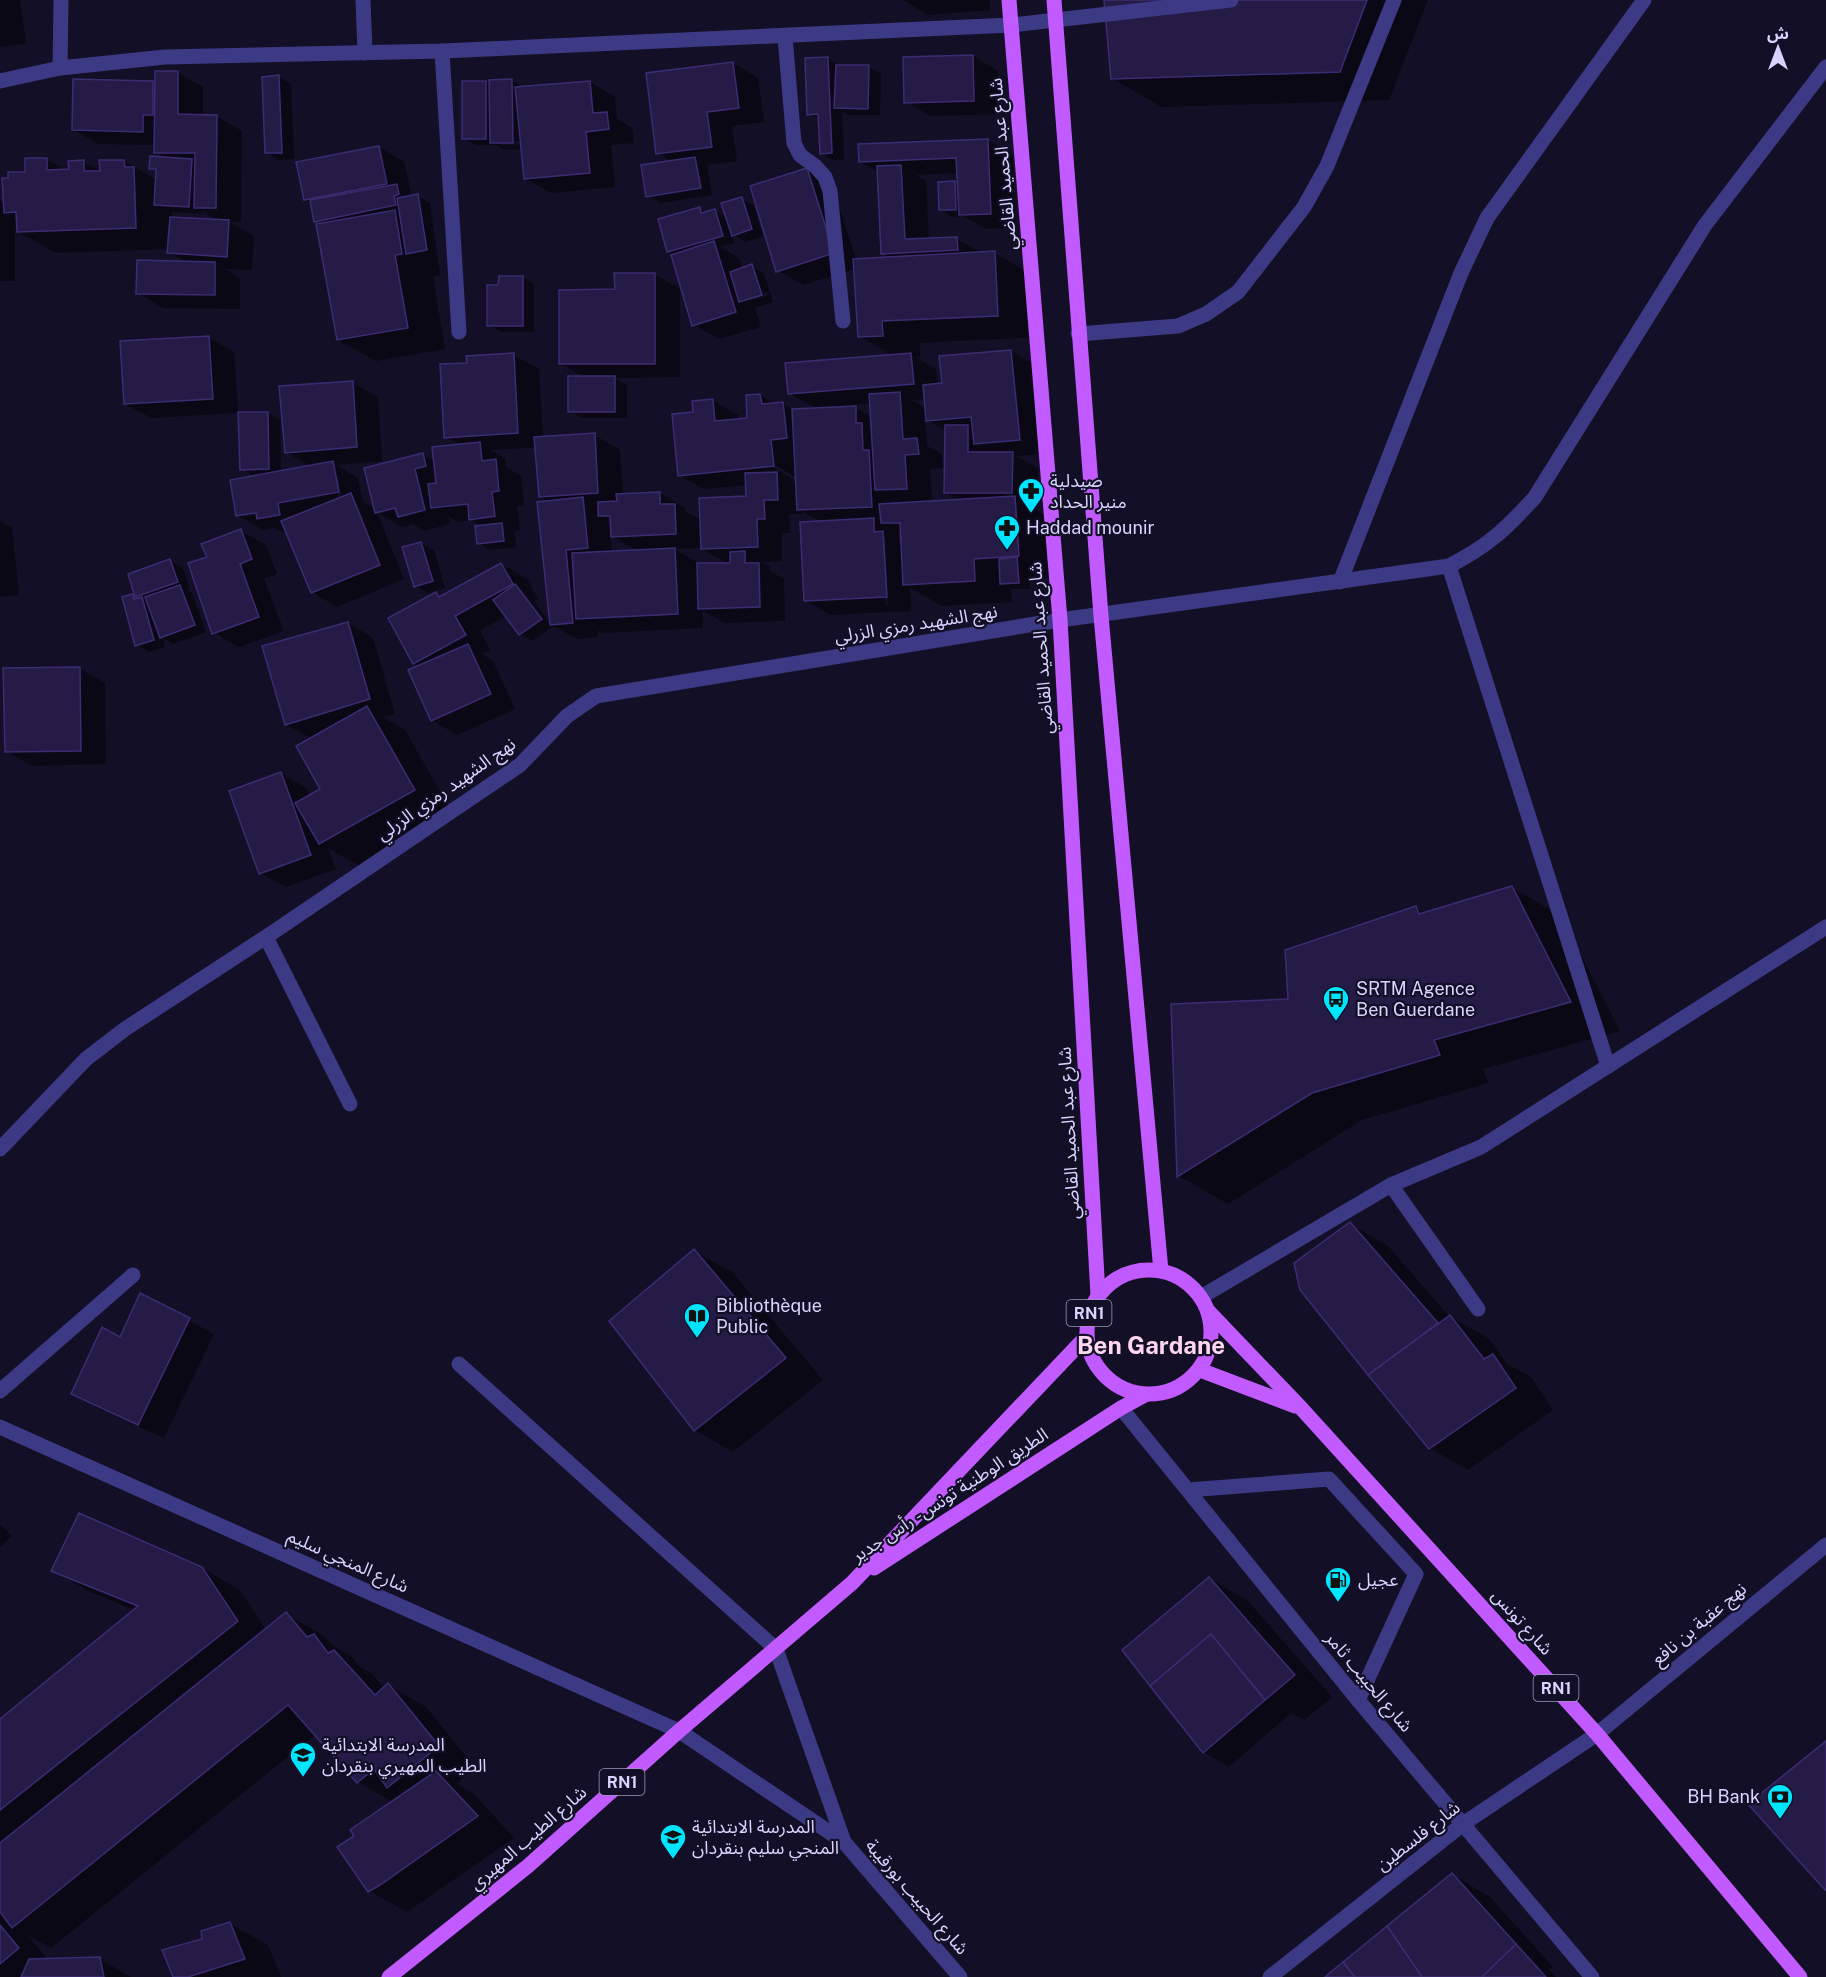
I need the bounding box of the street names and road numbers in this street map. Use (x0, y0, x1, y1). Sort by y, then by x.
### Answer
street label: شارع عبد الحميد القاضي (985, 77, 1024, 251)
street label: شارع عبد الحميد القاضي (1024, 561, 1061, 735)
street label: نهج الشهيد رمزي الزرلي (833, 600, 999, 650)
street label: نهج الشهيد رمزي الزرلي (372, 733, 521, 847)
street label: شارع عبد الحميد القاضي (1053, 1046, 1088, 1220)
road number: RN1 (1066, 1300, 1112, 1326)
street label: الطريق الوطنية تونس - رأس جدير (847, 1423, 1052, 1567)
street label: شارع المنجي سليم (283, 1524, 412, 1600)
street label: نهج عقبة بن نافع (1647, 1578, 1753, 1672)
street label: شارع تونس (1484, 1585, 1557, 1661)
street label: شارع الحبيب ثامر (1318, 1627, 1417, 1739)
road number: RN1 (1534, 1675, 1578, 1701)
road number: RN1 (600, 1769, 644, 1795)
street label: شارع الطيب المهيري (465, 1781, 593, 1897)
street label: شارع فلسطين (1371, 1796, 1466, 1878)
street label: شارع الحبيب بورقيبة (859, 1835, 973, 1961)

